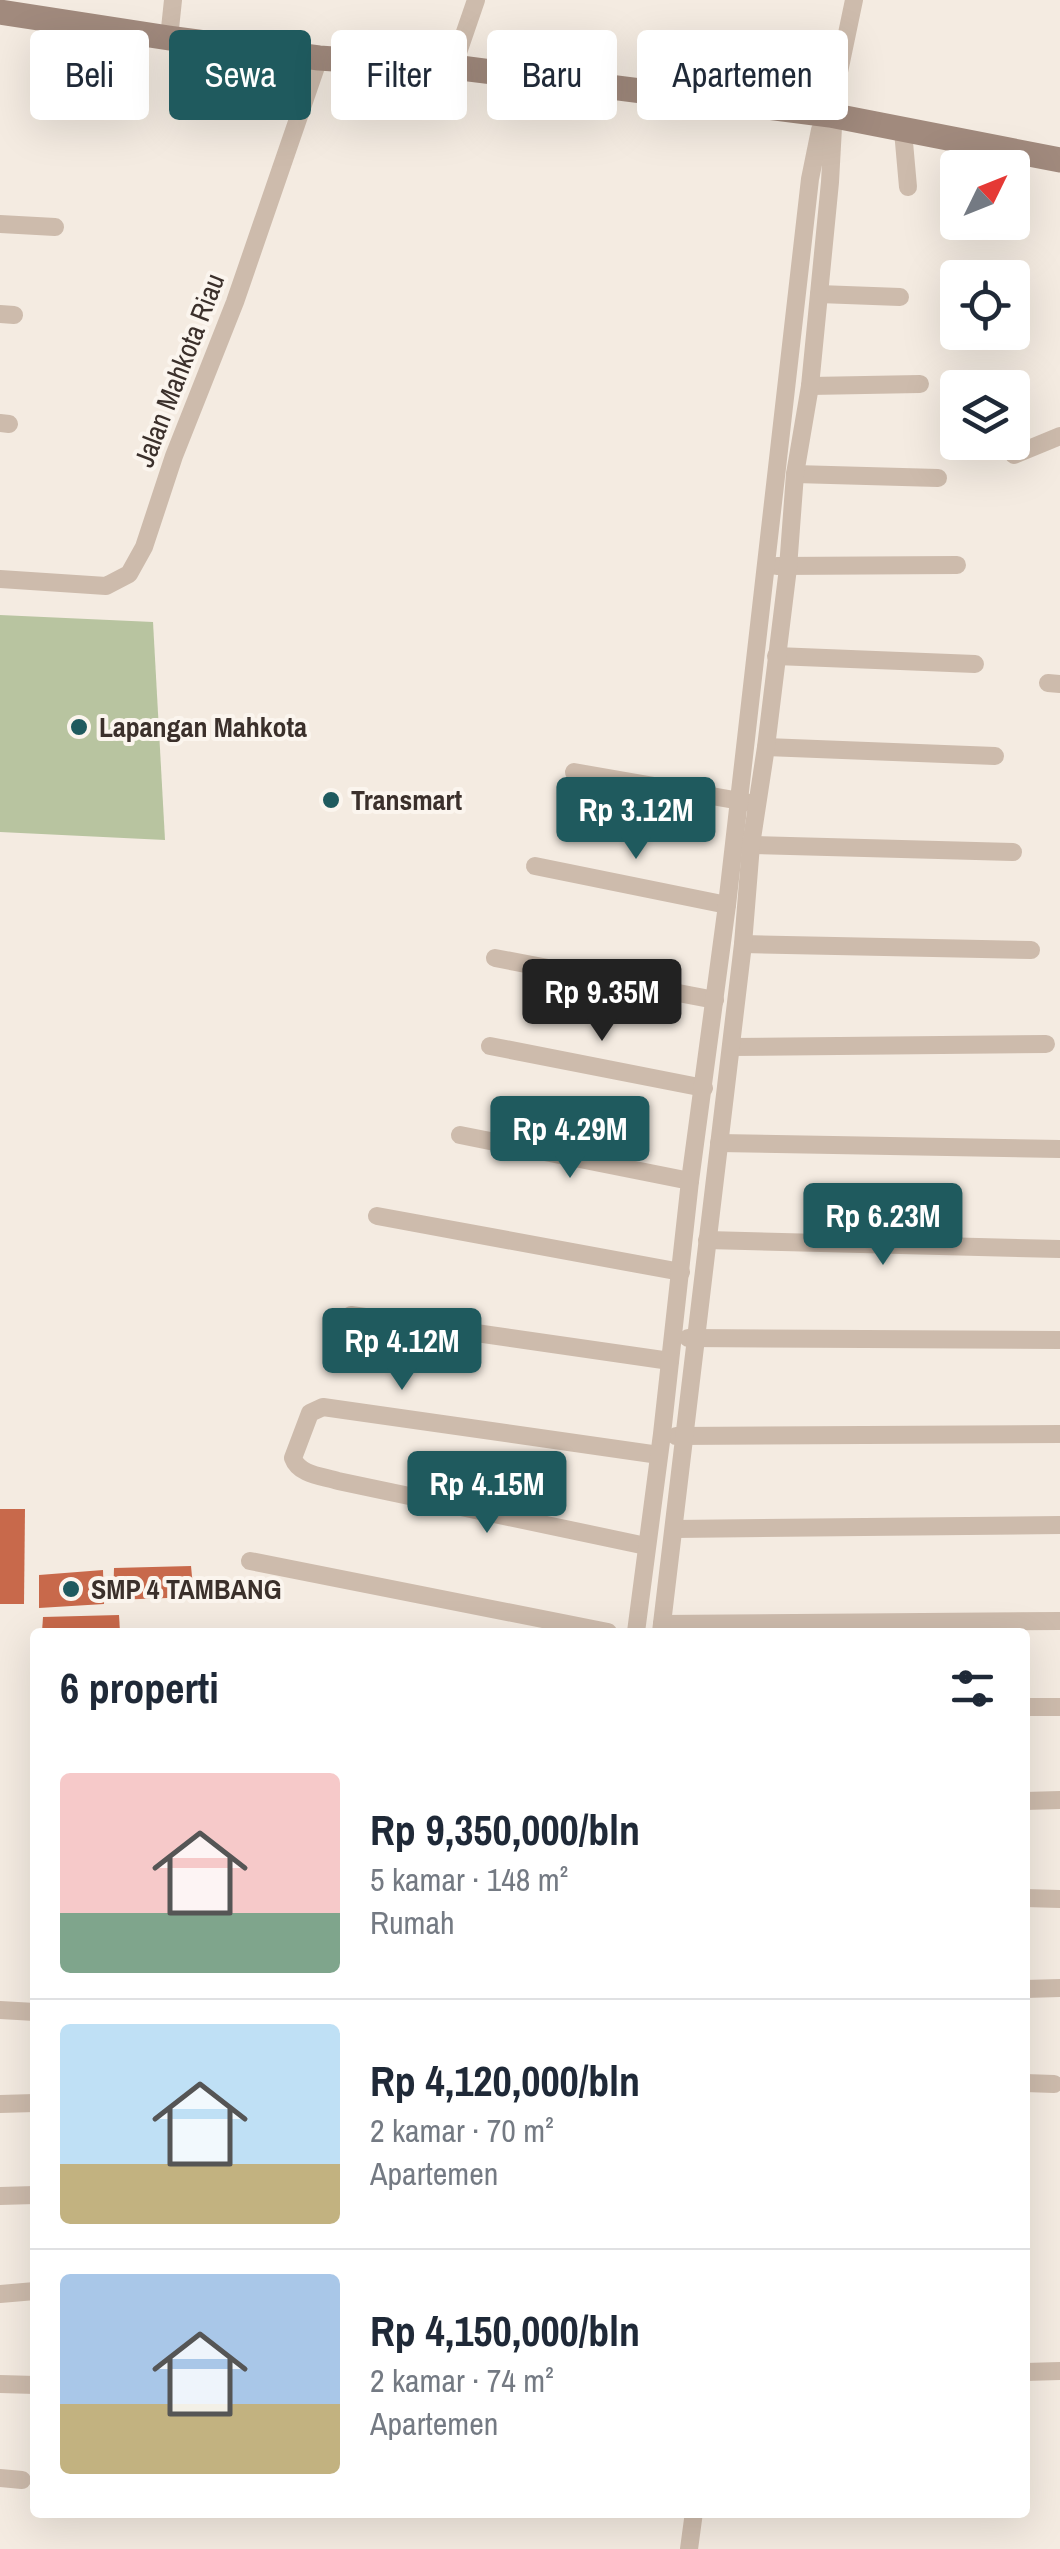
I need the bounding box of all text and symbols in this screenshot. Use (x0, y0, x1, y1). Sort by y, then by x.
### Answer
chip: Beli (30, 30, 149, 120)
chip: Sewa (169, 30, 311, 120)
chip: Filter (331, 30, 467, 120)
chip: Baru (487, 30, 617, 120)
chip: Apartemen (637, 30, 848, 120)
north arrow (940, 150, 1030, 240)
map controls (940, 150, 1030, 460)
button: locate (940, 260, 1030, 350)
street label: Jalan Mahkota Riau (125, 268, 233, 472)
button: layers (940, 370, 1030, 460)
place label: Lapangan Mahkota (99, 708, 307, 746)
marker: Lapangan Mahkota (68, 716, 90, 738)
pin: Rp 3.12M (533, 777, 739, 862)
place label: Transmart (351, 781, 462, 819)
text: Rp 3.12M (578, 788, 694, 831)
marker: Transmart (320, 789, 342, 811)
pin: Rp 9.35M (499, 959, 705, 1044)
text: Rp 9.35M (544, 970, 660, 1013)
pin: Rp 4.29M (467, 1096, 673, 1181)
text: Rp 4.29M (512, 1107, 628, 1150)
pin: Rp 6.23M (780, 1183, 986, 1268)
text: Rp 6.23M (825, 1194, 941, 1237)
pin: Rp 4.12M (299, 1308, 505, 1393)
text: Rp 4.12M (344, 1319, 460, 1362)
pin: Rp 4.15M (384, 1451, 590, 1536)
text: Rp 4.15M (429, 1462, 545, 1505)
place label: SMP 4 TAMBANG (91, 1570, 282, 1608)
marker: SMP 4 TAMBANG (60, 1578, 82, 1600)
text: 6 properti (60, 1660, 219, 1716)
icon: filters (945, 1661, 1000, 1716)
text: Rp 9,350,000/bln (370, 1802, 640, 1858)
icon: home (140, 1813, 260, 1933)
text: 5 kamar · 148 m² (370, 1858, 568, 1901)
text: Rumah (370, 1901, 455, 1944)
text: Rp 4,120,000/bln (370, 2053, 640, 2109)
icon: home (140, 2064, 260, 2184)
text: 2 kamar · 70 m² (370, 2109, 554, 2152)
text: Apartemen (370, 2152, 498, 2195)
text: Rp 4,150,000/bln (370, 2303, 640, 2359)
icon: home (140, 2314, 260, 2434)
text: 2 kamar · 74 m² (370, 2359, 554, 2402)
text: Apartemen (370, 2402, 498, 2445)

